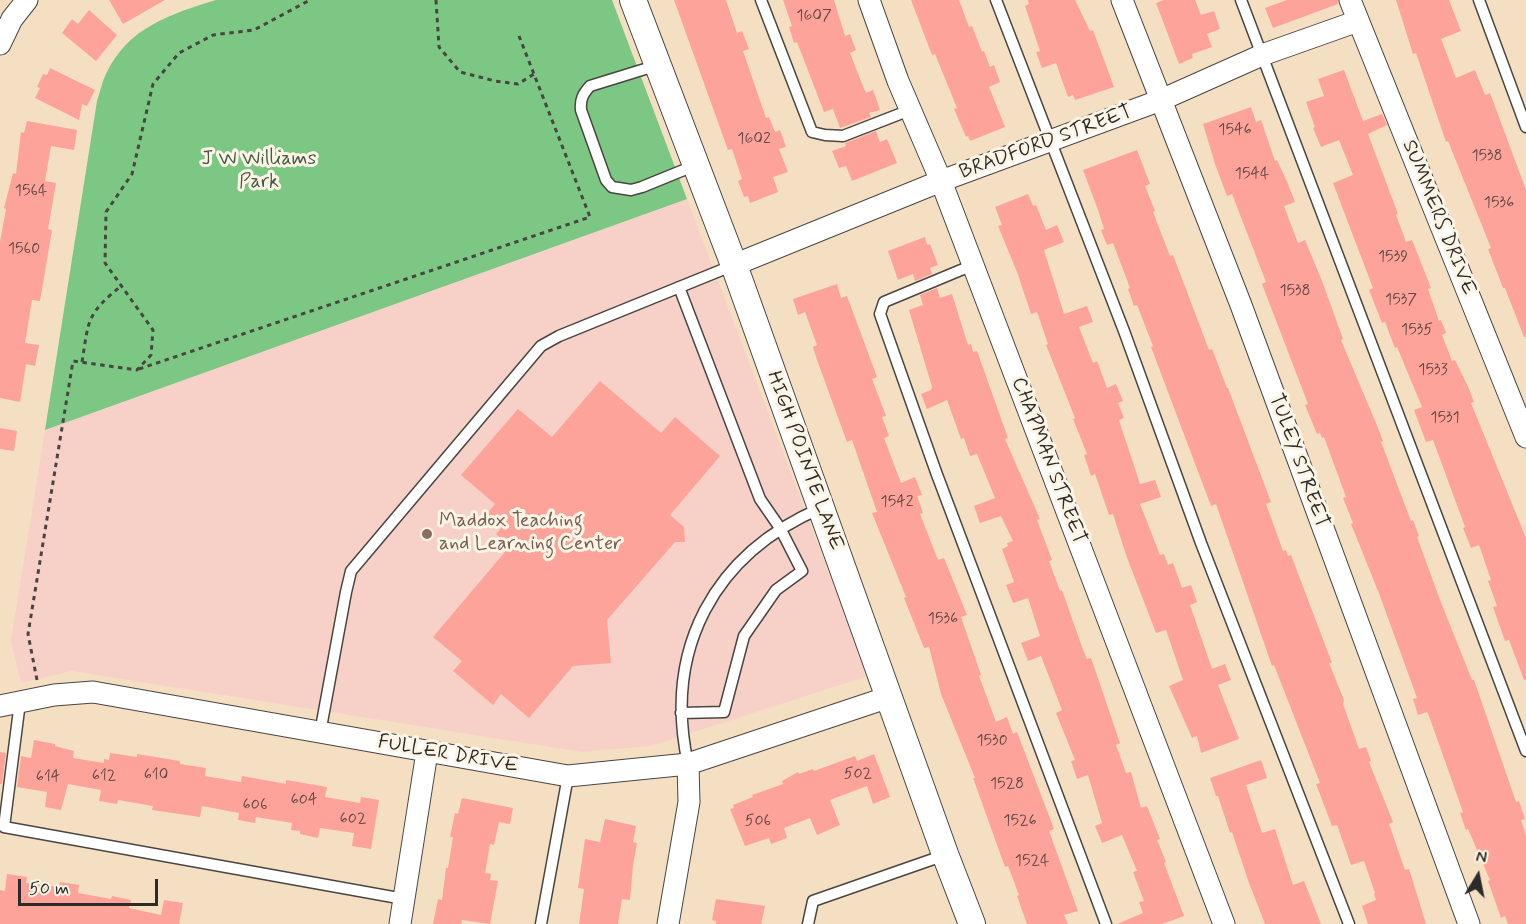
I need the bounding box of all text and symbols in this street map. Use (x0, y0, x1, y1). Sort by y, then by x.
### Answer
house number: 1607 (796, 7, 832, 27)
street label: BRADFORD STREET (956, 101, 1136, 185)
house number: 1546 (1218, 121, 1252, 141)
house number: 1602 (737, 130, 771, 150)
street label: SUMMERS DRIVE (1396, 137, 1480, 299)
house number: 1538 (1471, 147, 1503, 167)
park label: J W Williams Park (202, 148, 316, 195)
house number: 1544 (1235, 165, 1269, 185)
house number: 1564 (15, 182, 47, 202)
house number: 1536 (1484, 194, 1514, 214)
house number: 1560 (8, 240, 40, 260)
house number: 1539 (1378, 248, 1408, 268)
house number: 1538 (1279, 282, 1311, 302)
house number: 1537 (1385, 291, 1417, 311)
house number: 1535 (1401, 321, 1433, 341)
house number: 1533 (1418, 361, 1448, 381)
street label: HIGH POINTE LANE (760, 368, 848, 554)
street label: CHAPMAN STREET (1005, 374, 1091, 548)
street label: TULEY STREET (1263, 391, 1333, 531)
house number: 1531 (1430, 409, 1460, 429)
house number: 1542 (881, 493, 913, 513)
place label: Maddox Teaching and Learning Center (439, 510, 622, 557)
marker: Maddox Teaching and Learning Center (420, 527, 434, 541)
house number: 1536 (928, 610, 958, 630)
street label: FULLER DRIVE (376, 731, 520, 779)
house number: 1530 (976, 732, 1008, 752)
house number: 502 (844, 765, 872, 785)
house number: 610 (144, 766, 168, 786)
house number: 612 (92, 767, 116, 787)
house number: 614 (36, 768, 60, 788)
house number: 1528 (990, 775, 1024, 795)
house number: 604 (291, 791, 317, 811)
house number: 606 (243, 796, 267, 816)
house number: 602 (340, 810, 366, 830)
house number: 506 (745, 812, 771, 832)
house number: 1526 (1003, 812, 1037, 832)
north arrow (1448, 846, 1508, 906)
text: N (1474, 847, 1488, 869)
house number: 1524 (1015, 852, 1049, 872)
scale bar (21, 867, 160, 905)
text: 50 m (29, 877, 69, 901)

